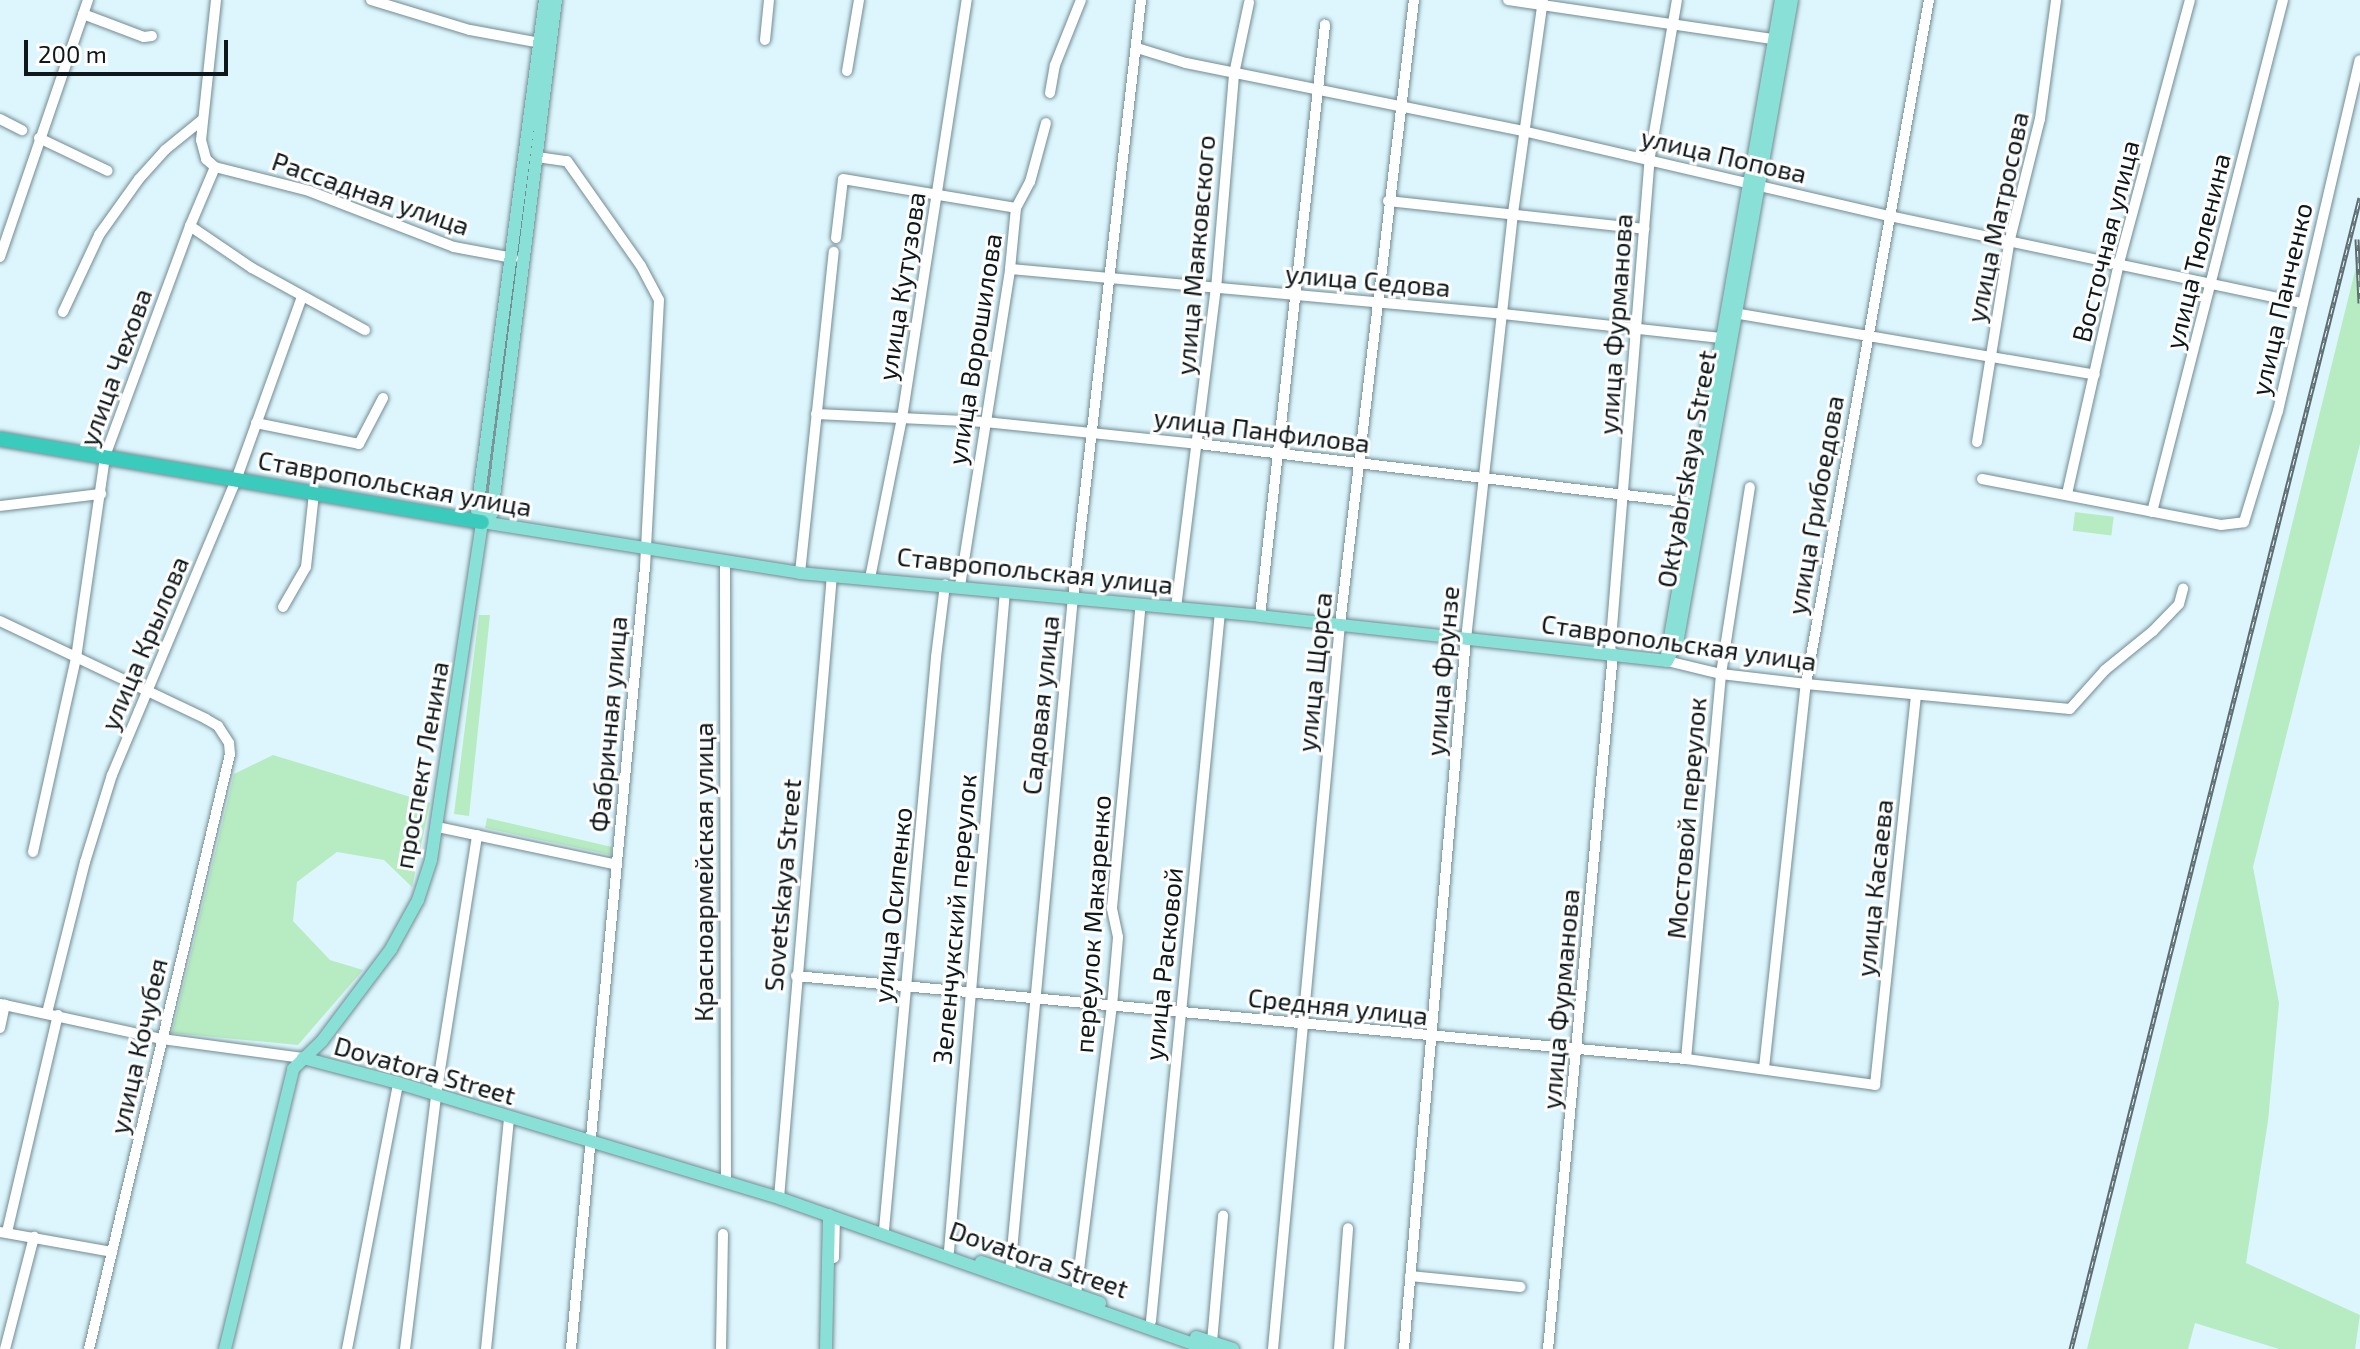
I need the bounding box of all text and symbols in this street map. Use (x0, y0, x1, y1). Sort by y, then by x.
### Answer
scale bar (28, 24, 232, 74)
text: 200 m (38, 39, 107, 68)
street label: улица Матросова (1959, 109, 2035, 325)
street label: улица Попова (1638, 121, 1810, 189)
street label: улица Маяковского (1169, 134, 1221, 376)
street label: Восточная улица (2065, 137, 2145, 345)
street label: Рассадная улица (268, 145, 474, 241)
street label: улица Тюленина (2158, 150, 2236, 352)
street label: улица Кутузова (871, 189, 931, 383)
street label: улица Панченко (2244, 200, 2318, 398)
street label: улица Фурманова (1592, 213, 1638, 435)
street label: улица Ворошилова (940, 231, 1008, 467)
street label: улица Седова (1284, 257, 1452, 303)
street label: улица Чехова (72, 284, 158, 450)
street label: Oktyabrskaya Street (1650, 348, 1722, 590)
street label: улица Грибоедова (1780, 393, 1850, 617)
street label: улица Панфилова (1152, 401, 1372, 459)
street label: Ставропольская улица (256, 444, 534, 522)
street label: Ставропольская улица (895, 540, 1175, 600)
street label: улица Крылова (93, 551, 195, 735)
street label: улица Фрунзе (1419, 585, 1465, 757)
street label: улица Щорса (1290, 591, 1338, 753)
street label: Ставропольская улица (1539, 607, 1819, 677)
street label: Садовая улица (1015, 614, 1065, 796)
street label: Фабричная улица (583, 615, 633, 833)
street label: проспект Ленина (387, 659, 455, 871)
street label: Мостовой переулок (1660, 696, 1712, 940)
street label: Красноармейская улица (687, 722, 719, 1022)
street label: Зеленчукский переулок (926, 773, 982, 1065)
street label: Sovetskaya Street (757, 777, 807, 993)
street label: переулок Макаренко (1067, 794, 1117, 1054)
street label: улица Касаева (1849, 798, 1899, 978)
street label: улица Осипенко (866, 806, 918, 1004)
street label: улица Расковой (1137, 866, 1189, 1062)
street label: улица Фурманова (1535, 887, 1585, 1111)
street label: улица Кочубея (103, 955, 173, 1137)
street label: Средняя улица (1246, 981, 1430, 1031)
street label: Dovatora Street (331, 1029, 519, 1111)
street label: Dovatora Street (945, 1214, 1133, 1304)

